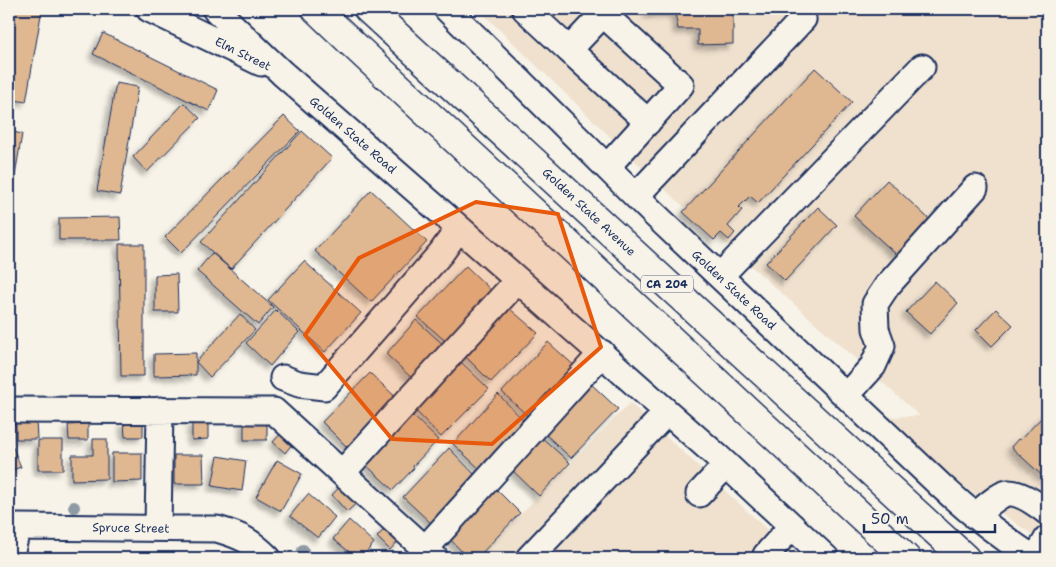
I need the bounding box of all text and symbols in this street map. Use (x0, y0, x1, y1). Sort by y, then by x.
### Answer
street label: Elm Street (212, 34, 274, 74)
street label: Golden State Road (306, 93, 400, 177)
street label: Golden State Avenue (539, 164, 639, 260)
street label: Golden State Road (688, 247, 780, 334)
road number: CA 204 (641, 276, 693, 292)
scale bar (864, 502, 995, 534)
text: 50 m (871, 509, 909, 529)
street label: Spruce Street (92, 519, 170, 537)

